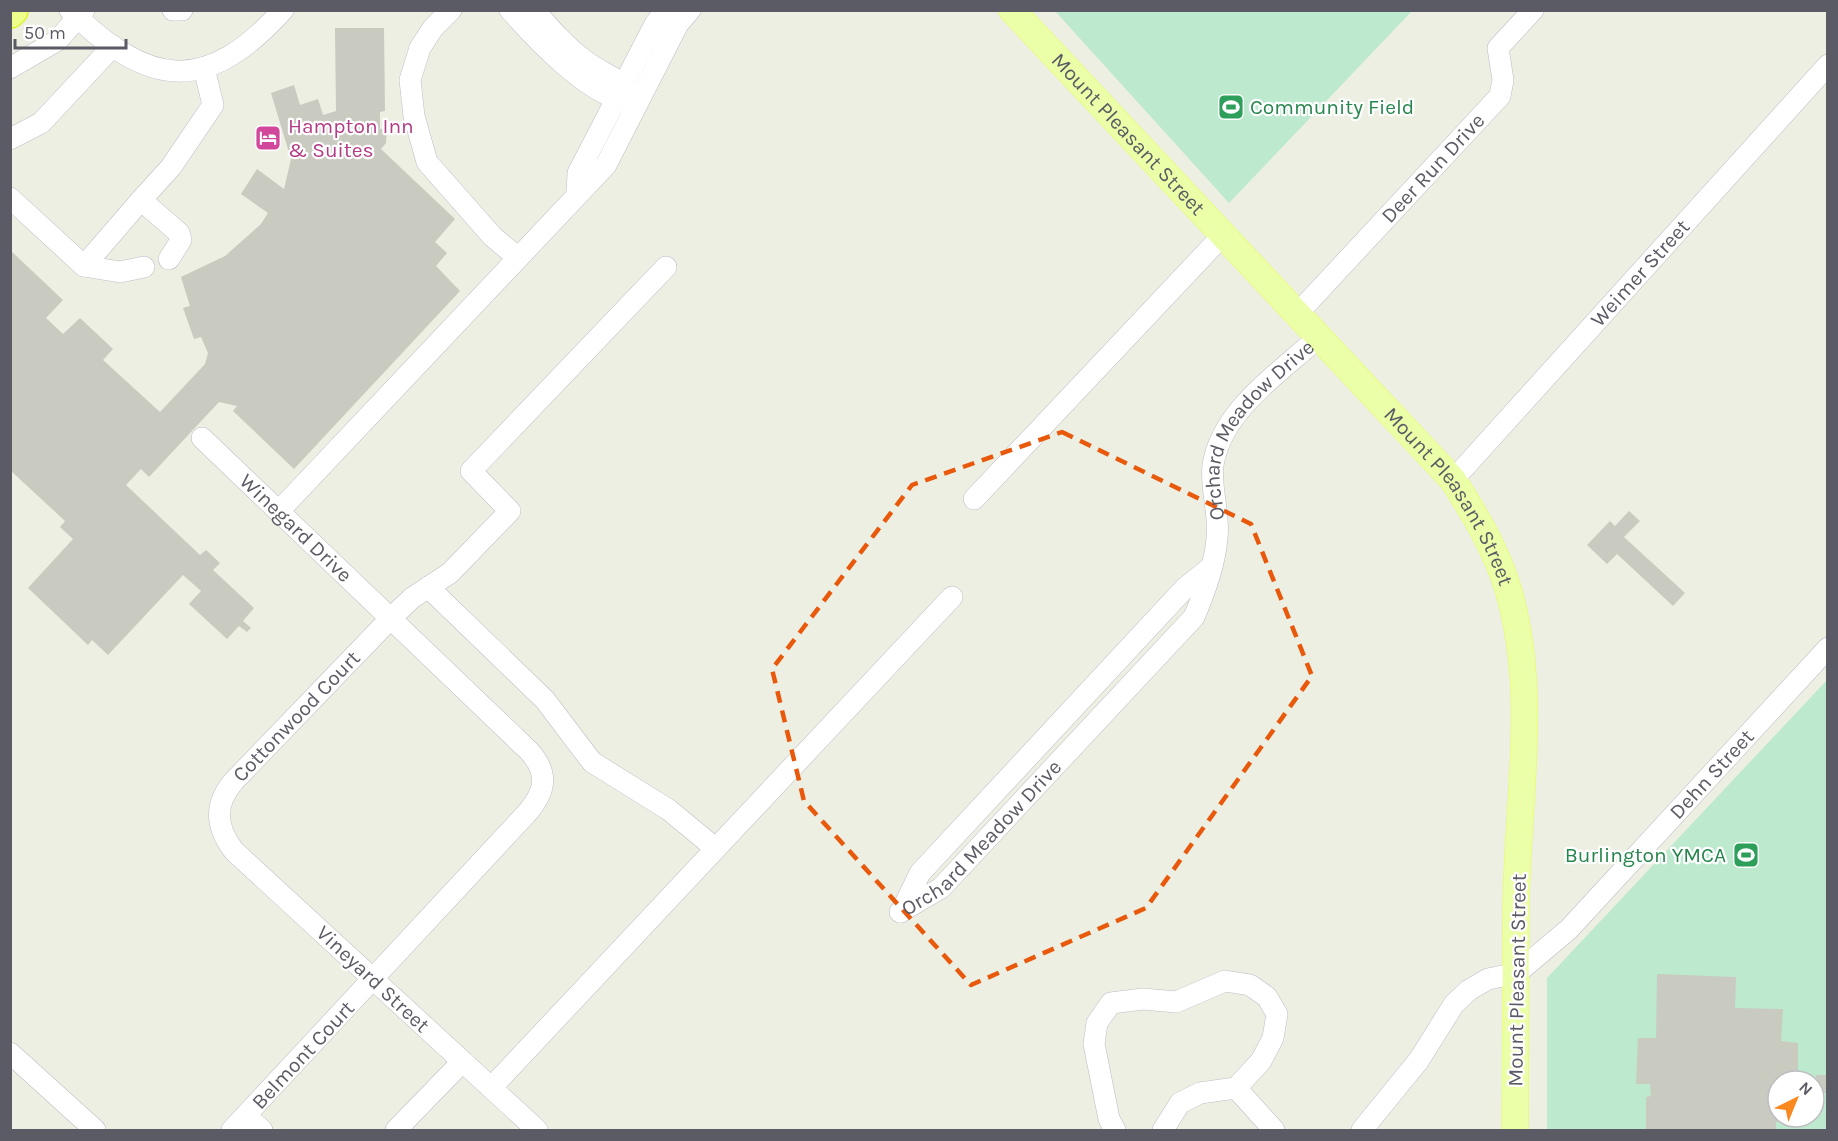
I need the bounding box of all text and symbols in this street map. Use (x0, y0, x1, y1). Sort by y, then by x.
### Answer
scale bar (15, 12, 126, 50)
text: 50 m (24, 22, 66, 44)
street label: Mount Pleasant Street (1047, 48, 1210, 220)
sports icon: Community Field (1216, 92, 1246, 122)
place label: Community Field (1250, 95, 1414, 119)
street label: Deer Run Drive (1376, 109, 1490, 228)
place label: Hampton Inn & Suites (288, 114, 414, 162)
hotel icon: Hampton Inn & Suites (253, 123, 283, 153)
street label: Weimer Street (1586, 214, 1695, 331)
street label: Orchard Meadow Drive (1200, 335, 1319, 522)
street label: Mount Pleasant Street (1379, 402, 1518, 589)
street label: Winegard Drive (235, 469, 357, 587)
street label: Cottonwood Court (228, 646, 365, 787)
street label: Dehn Street (1665, 725, 1759, 824)
street label: Orchard Meadow Drive (897, 755, 1066, 921)
sports icon: Burlington YMCA (1731, 840, 1761, 870)
place label: Burlington YMCA (1565, 843, 1726, 867)
street label: Mount Pleasant Street (1503, 873, 1531, 1087)
street label: Vineyard Street (312, 921, 434, 1037)
street label: Belmont Court (247, 996, 359, 1114)
north arrow (1766, 1069, 1826, 1129)
text: N (1795, 1078, 1817, 1099)

